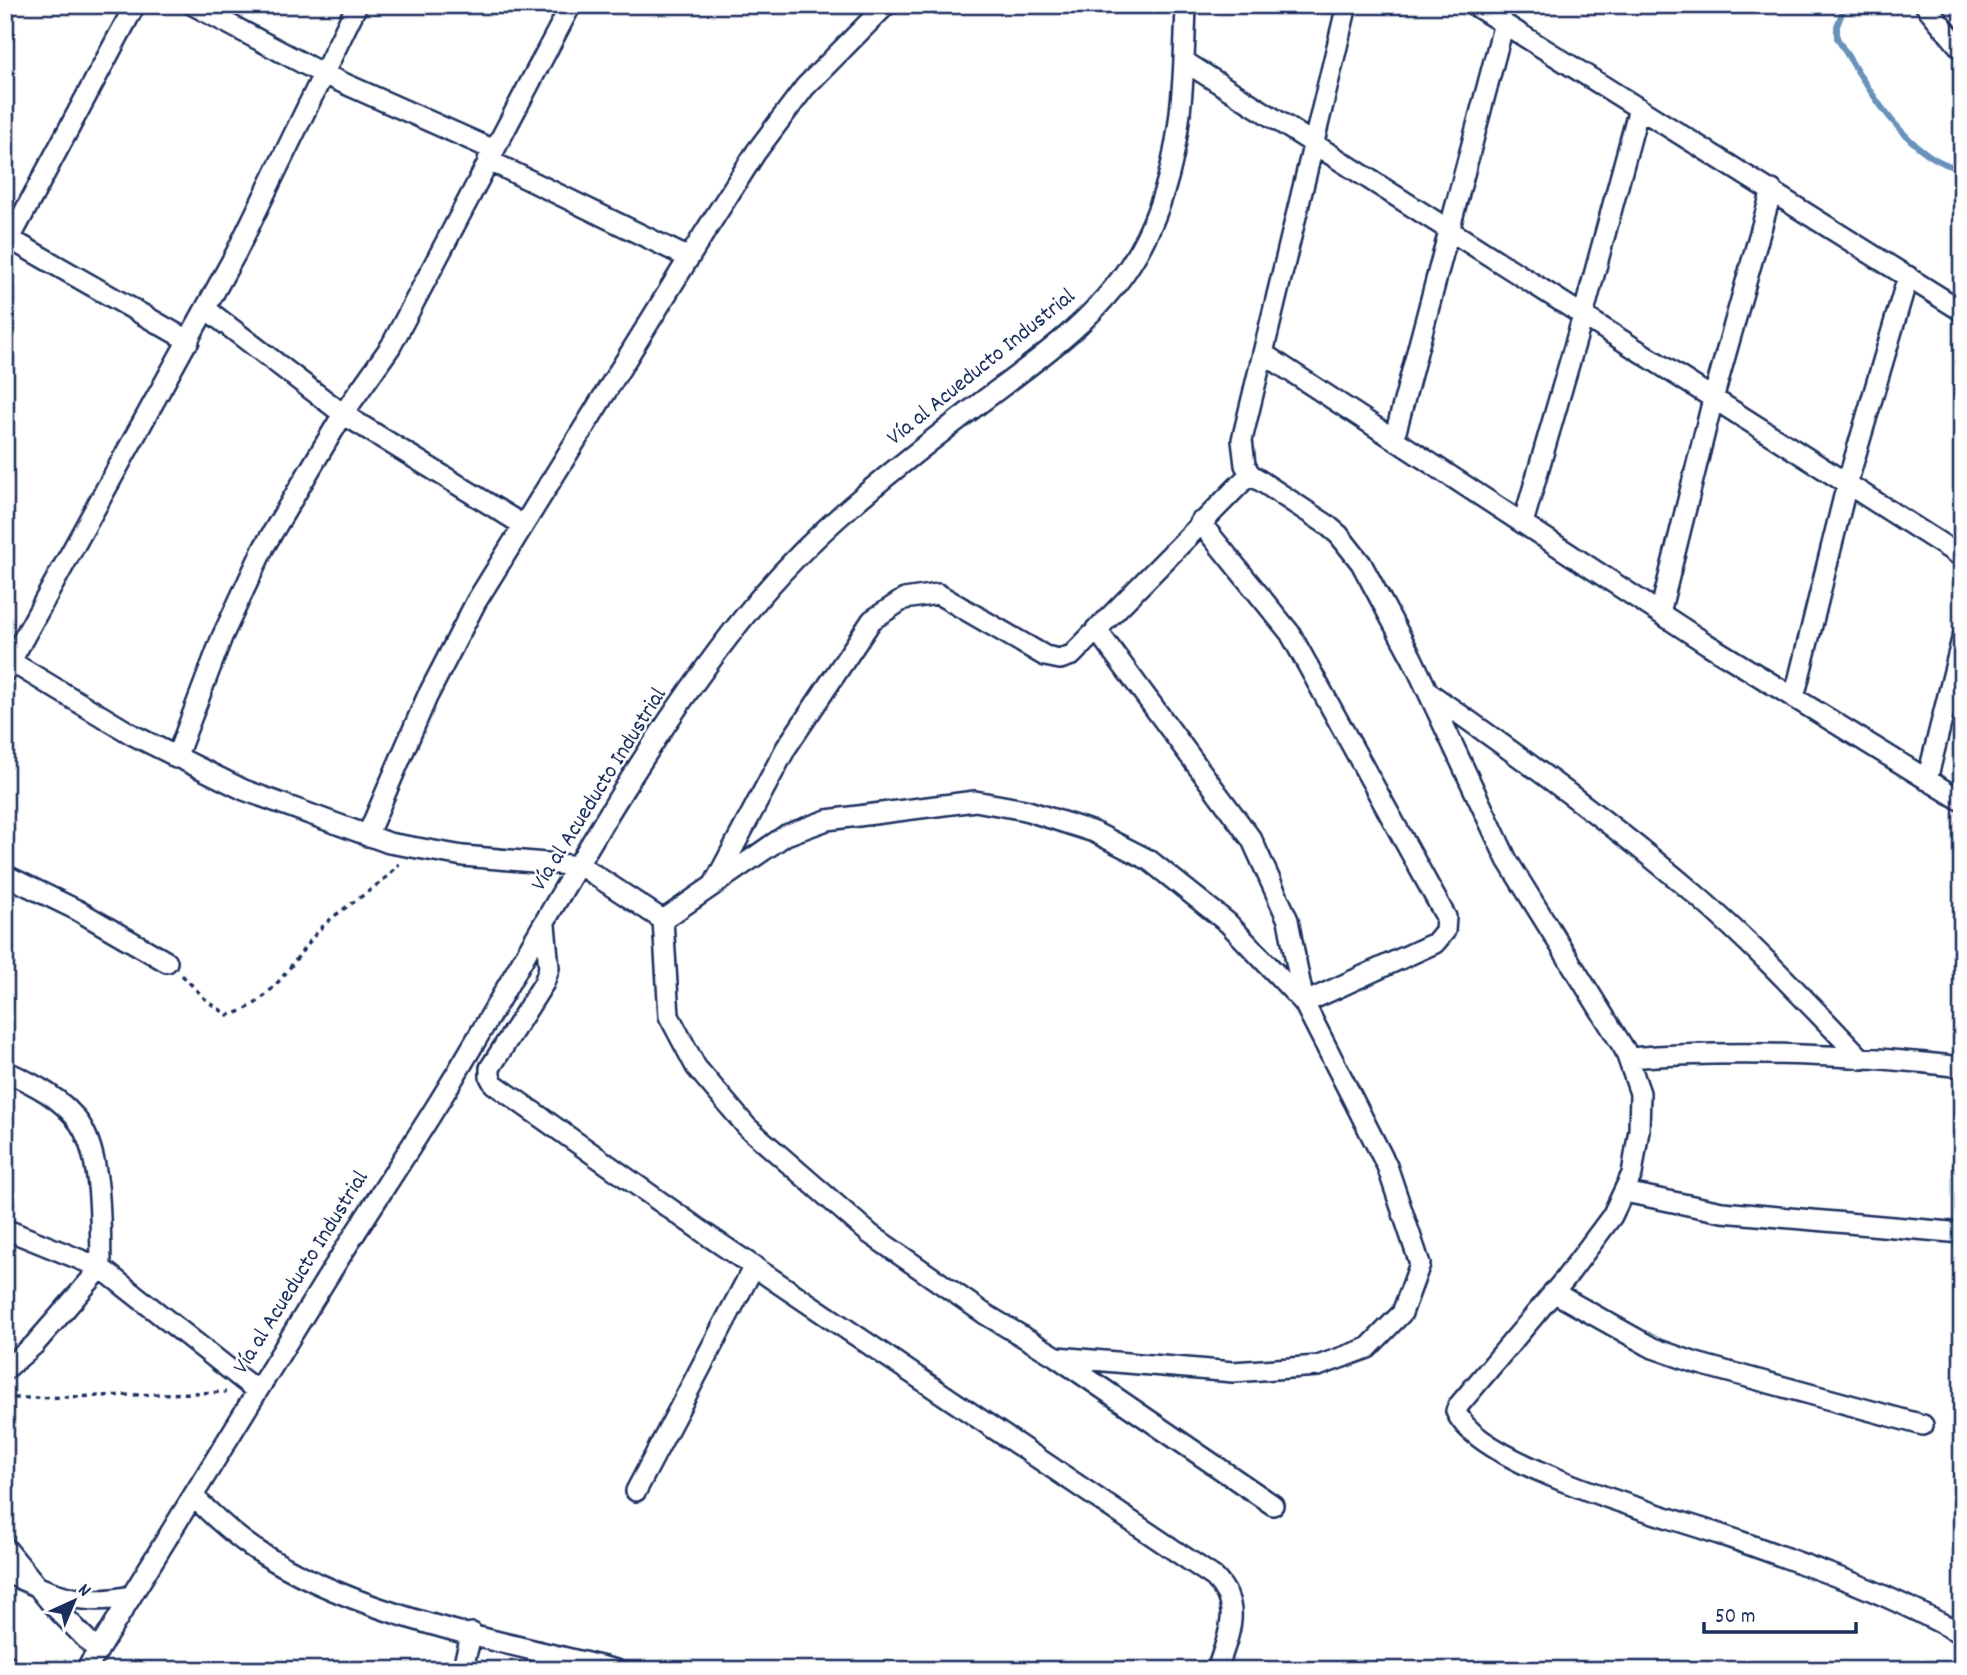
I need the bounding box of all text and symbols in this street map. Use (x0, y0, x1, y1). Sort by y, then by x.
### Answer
street label: Vía al Acueducto Industrial (881, 281, 1084, 455)
street label: Vía al Acueducto Industrial (524, 681, 676, 898)
street label: Vía al Acueducto Industrial (226, 1164, 378, 1381)
north arrow (38, 1566, 108, 1636)
text: N (71, 1578, 96, 1604)
scale bar (1704, 1591, 1857, 1635)
text: 50 m (1715, 1603, 1755, 1633)

